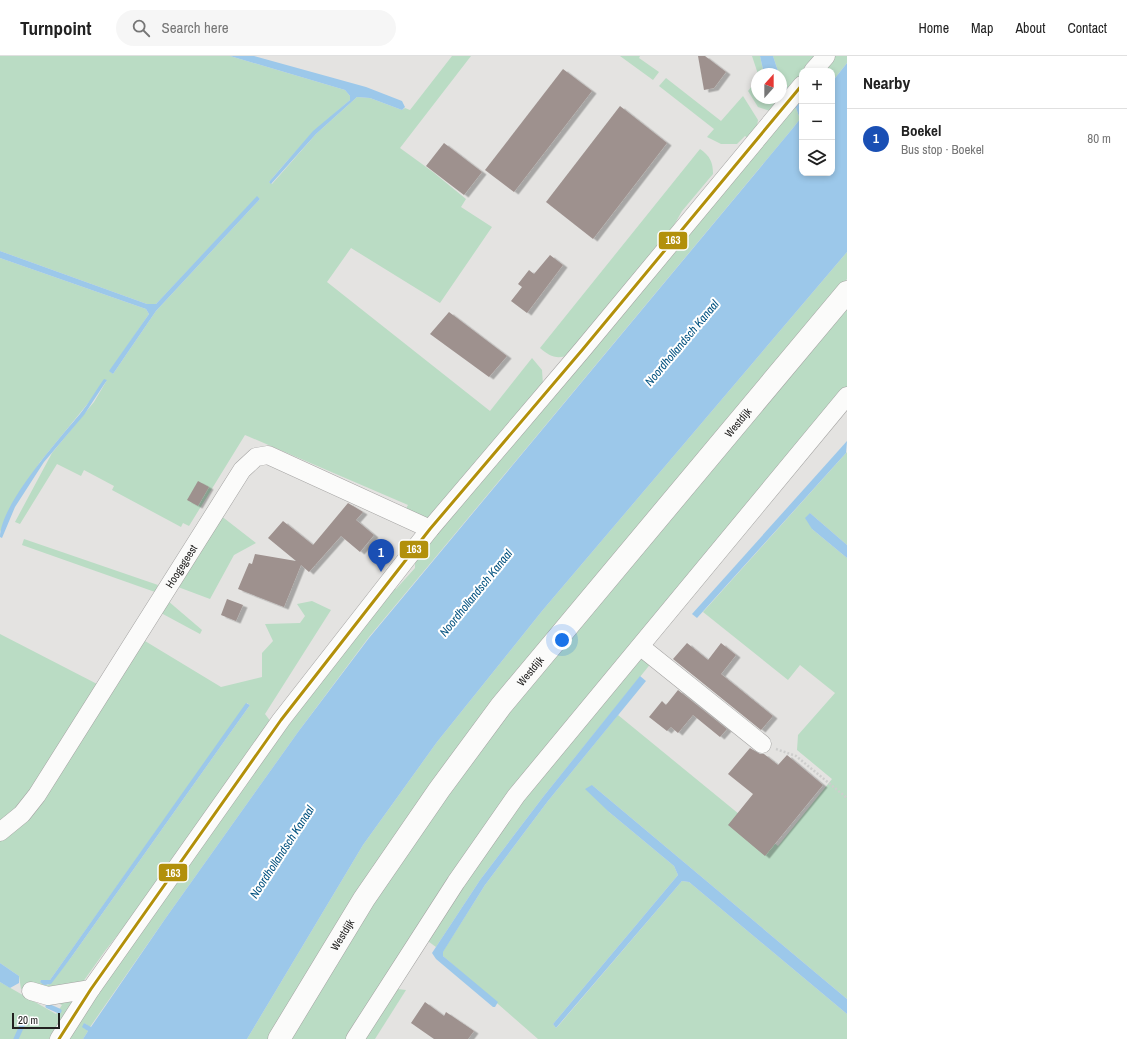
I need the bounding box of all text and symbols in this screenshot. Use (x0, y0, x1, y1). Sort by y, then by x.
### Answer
search box (116, 10, 396, 46)
text: Turnpoint (20, 15, 92, 41)
icon: search (130, 17, 152, 39)
text: Search here (162, 17, 229, 38)
text: Home (918, 19, 949, 37)
text: Map (971, 19, 993, 37)
text: About (1015, 19, 1045, 37)
text: Contact (1067, 19, 1107, 37)
north arrow (751, 68, 787, 104)
map controls (799, 68, 835, 176)
button: + (799, 68, 835, 104)
text: Nearby (863, 71, 910, 94)
button: − (799, 104, 835, 140)
text: Boekel (901, 120, 941, 141)
text: 1 (873, 130, 879, 147)
text: 80 m (1087, 130, 1111, 147)
button: layers (799, 140, 835, 176)
text: Bus stop · Boekel (901, 141, 984, 158)
line badge: 163 (658, 231, 688, 250)
text: 163 (665, 233, 681, 247)
water label: Noordhollandsch Kanaal (641, 296, 723, 389)
street label: Westdijk (722, 404, 755, 440)
pin: 1 (368, 539, 394, 572)
line badge: 163 (399, 540, 429, 559)
street label: Hoogegeest (162, 542, 200, 591)
text: 163 (406, 542, 422, 556)
water label: Noordhollandsch Kanaal (436, 546, 516, 640)
your location (552, 630, 572, 650)
street label: Westdijk (514, 653, 547, 689)
water label: Noordhollandsch Kanaal (246, 802, 318, 901)
line badge: 163 (158, 863, 188, 882)
text: 163 (165, 866, 181, 880)
street label: Westdijk (327, 916, 358, 953)
scale bar (12, 1011, 60, 1030)
text: 20 m (18, 1013, 38, 1027)

